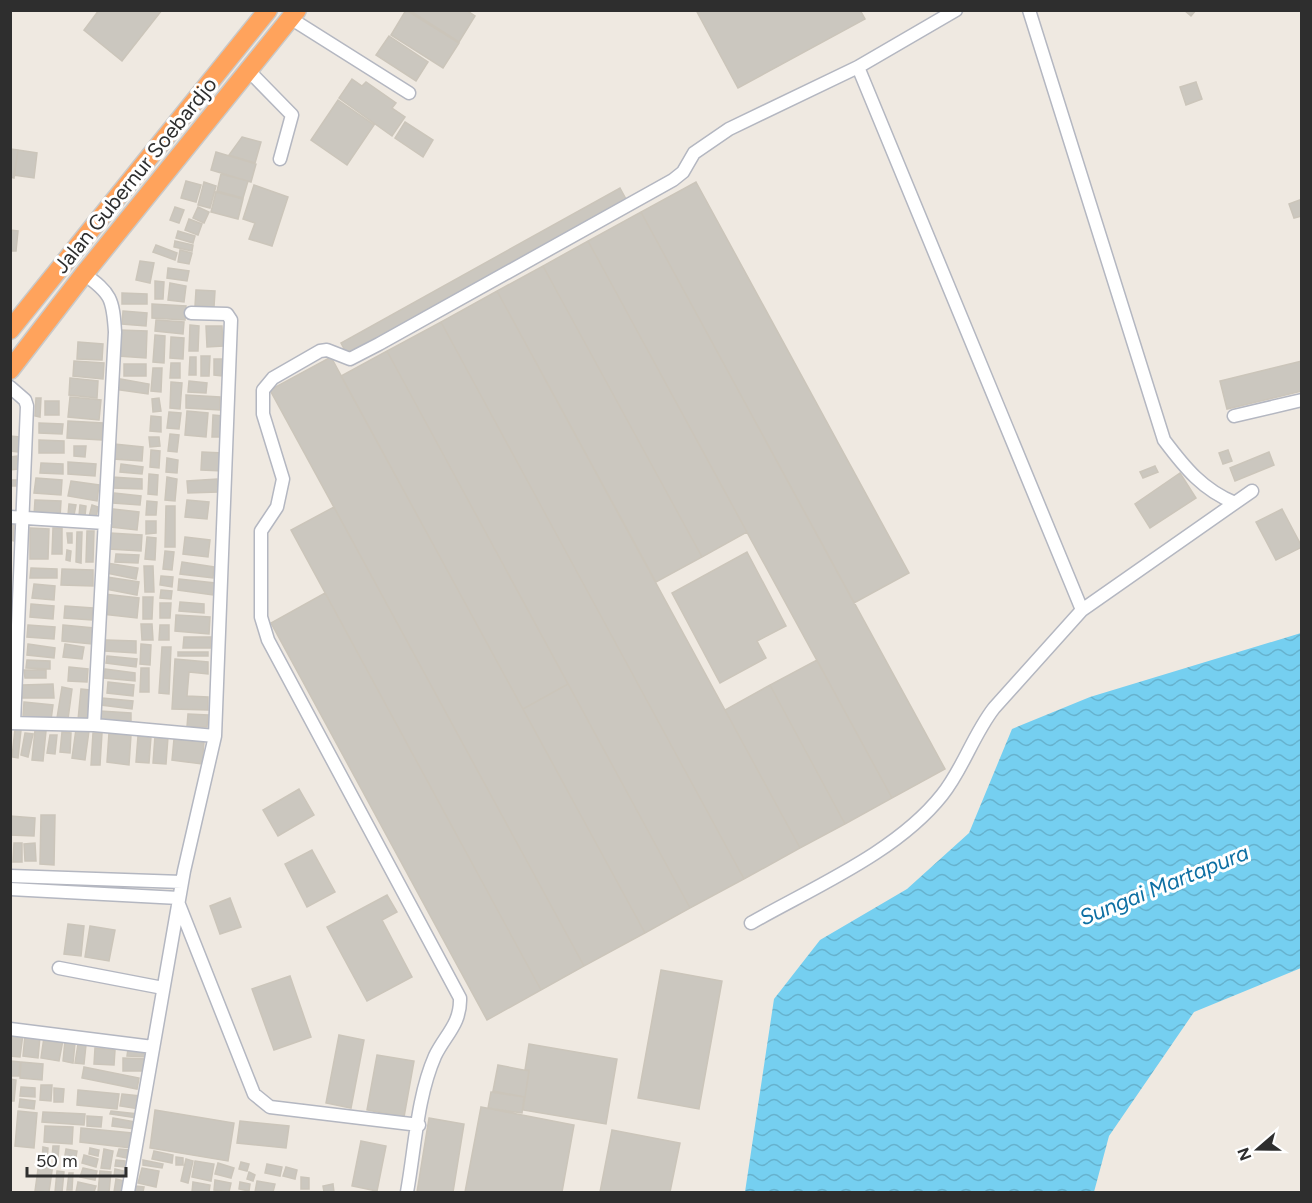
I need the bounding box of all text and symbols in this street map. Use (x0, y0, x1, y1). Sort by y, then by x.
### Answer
street label: Jalan Gubernur Soebardjo (48, 72, 222, 278)
water label: Sungai Martapura (1075, 839, 1253, 931)
north arrow (1228, 1119, 1288, 1179)
scale bar (27, 1140, 126, 1178)
text: N (1233, 1145, 1255, 1163)
text: 50 m (36, 1150, 78, 1172)

